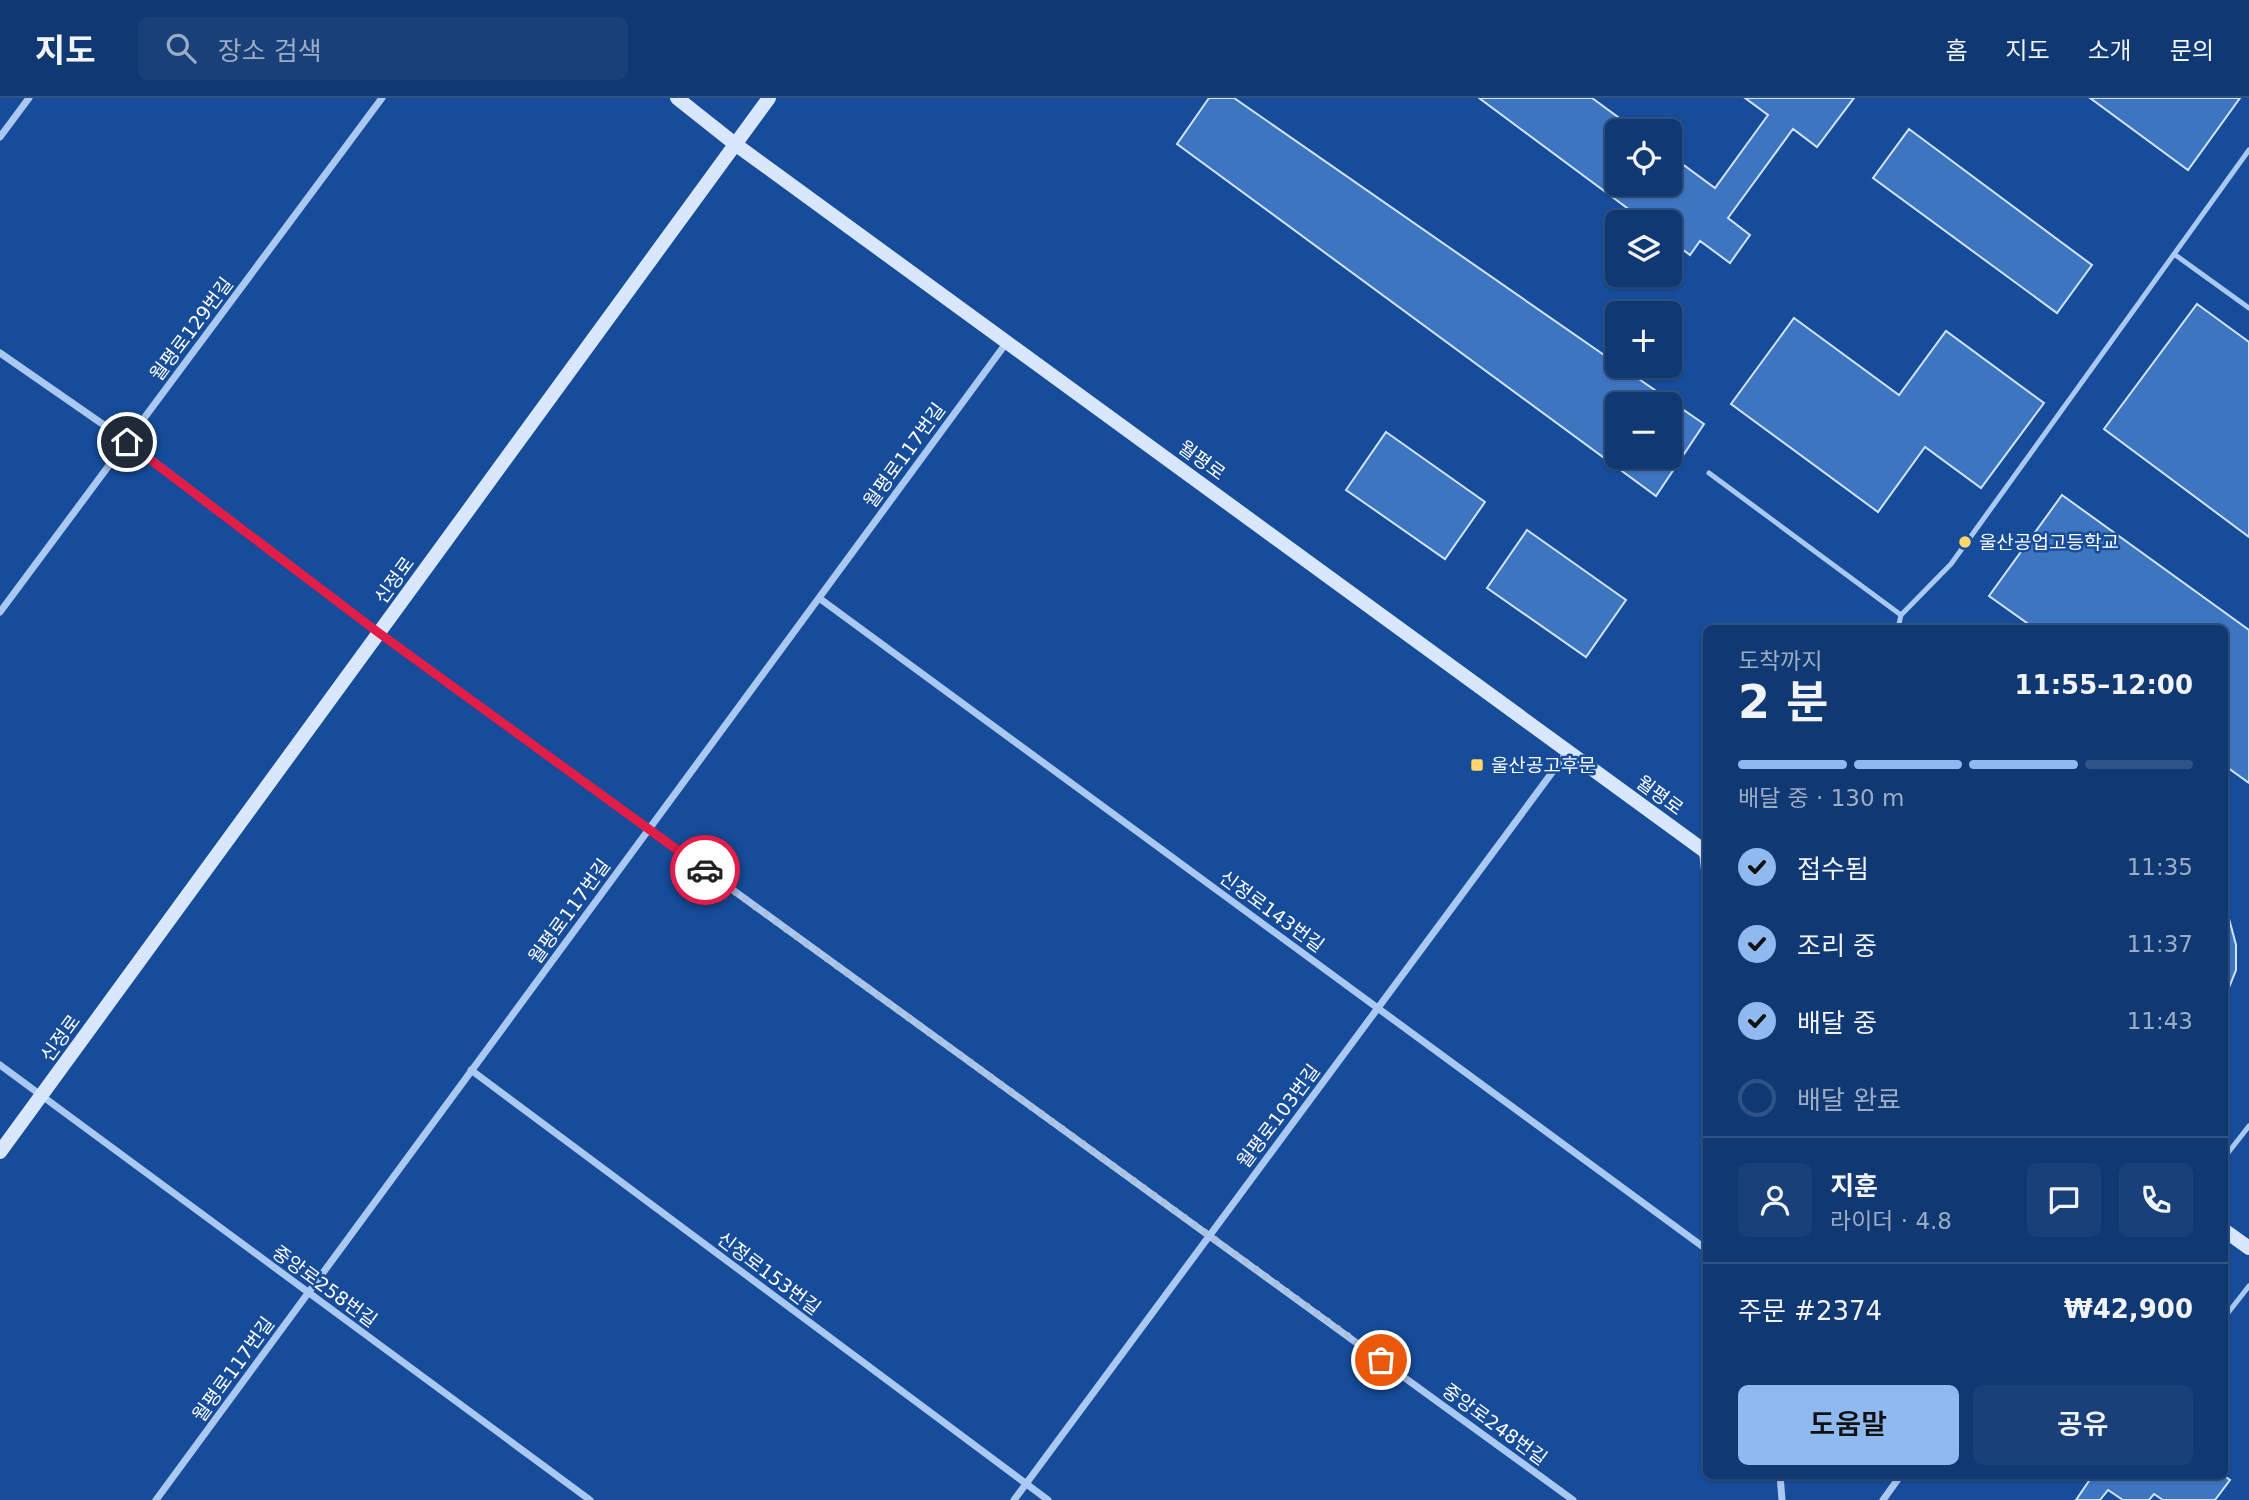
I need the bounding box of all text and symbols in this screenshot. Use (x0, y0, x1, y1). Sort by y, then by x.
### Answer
search box (138, 17, 628, 80)
icon: search (162, 29, 200, 67)
text: 지도 (35, 31, 96, 70)
text: 장소 검색 (218, 36, 322, 66)
text: 홈 (1945, 37, 1967, 65)
text: 지도 (2005, 37, 2050, 65)
text: 소개 (2088, 37, 2132, 65)
text: 문의 (2170, 37, 2214, 65)
map controls (1605, 119, 1682, 469)
button: locate (1605, 119, 1682, 196)
button: layers (1605, 210, 1682, 287)
street label: 월평로129번길 (145, 273, 237, 385)
button: + (1605, 301, 1682, 378)
button: − (1605, 392, 1682, 469)
street label: 월평로117번길 (859, 399, 949, 511)
pin (97, 412, 157, 472)
icon: home (108, 423, 146, 461)
street label: 월평로 (1174, 436, 1230, 484)
place label: 울산공업고등학교 (1979, 531, 2119, 553)
marker: 울산공업고등학교 (1957, 534, 1973, 550)
street label: 신정로 (370, 552, 418, 608)
text: 도착까지 (1738, 648, 1823, 674)
text: 11:55–12:00 (2014, 670, 2193, 700)
text: 2 분 (1738, 675, 1828, 729)
place label: 울산공고후문 (1491, 754, 1596, 776)
marker: 울산공고후문 (1469, 757, 1485, 773)
street label: 월평로 (1632, 771, 1688, 819)
text: 배달 중 · 130 m (1738, 785, 1904, 811)
courier (670, 835, 740, 905)
icon: check (1738, 848, 1776, 886)
icon: car (686, 851, 724, 889)
text: 접수됨 (1797, 854, 1869, 884)
text: 11:35 (2127, 854, 2193, 880)
street label: 월평로117번길 (524, 855, 614, 967)
street label: 신정로143번길 (1216, 866, 1328, 956)
icon: check (1738, 925, 1776, 963)
text: 조리 중 (1797, 931, 1877, 961)
text: 11:37 (2127, 931, 2193, 957)
icon: check (1738, 1002, 1776, 1040)
text: 배달 중 (1797, 1008, 1877, 1038)
text: 11:43 (2127, 1008, 2193, 1034)
street label: 신정로 (36, 1010, 84, 1066)
street label: 월평로103번길 (1232, 1060, 1324, 1172)
text: 배달 완료 (1797, 1085, 1901, 1115)
button: person (1738, 1163, 1812, 1237)
button: chat (2027, 1163, 2101, 1237)
button: phone (2119, 1163, 2193, 1237)
text: 지훈 (1830, 1171, 1878, 1201)
text: 라이더 · 4.8 (1830, 1208, 1952, 1234)
street label: 신정로153번길 (713, 1227, 825, 1319)
street label: 중앙로258번길 (269, 1241, 381, 1331)
text: ₩42,900 (2064, 1294, 2193, 1324)
text: 주문 #2374 (1738, 1296, 1882, 1326)
street label: 월평로117번길 (188, 1313, 278, 1425)
pin (1351, 1330, 1411, 1390)
icon: bag (1362, 1341, 1400, 1379)
street label: 중앙로248번길 (1439, 1379, 1551, 1469)
button: 도움말 (1738, 1385, 1959, 1465)
button: 공유 (1973, 1385, 2193, 1465)

